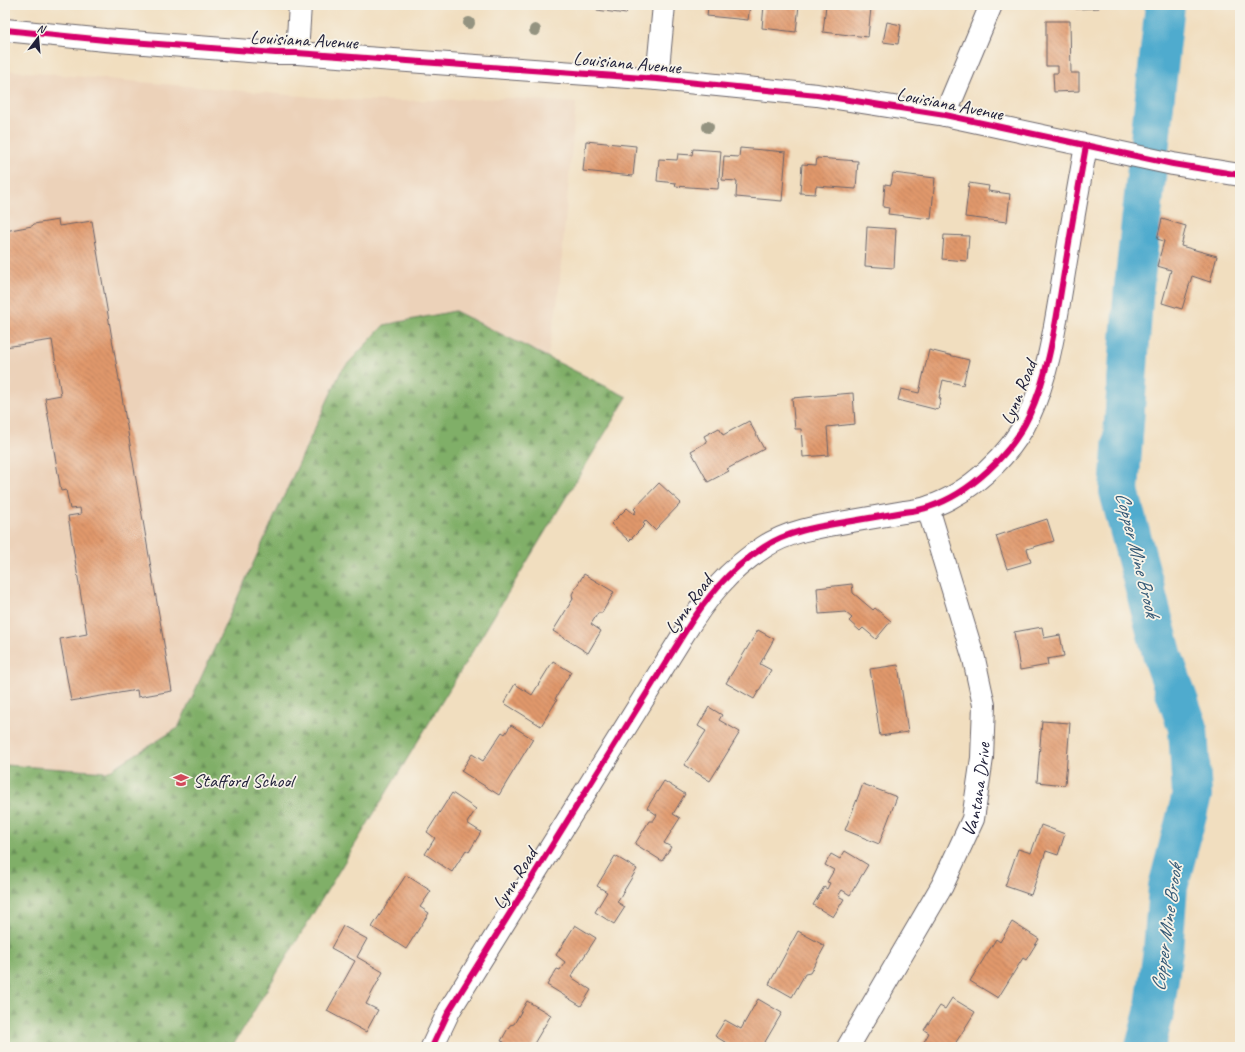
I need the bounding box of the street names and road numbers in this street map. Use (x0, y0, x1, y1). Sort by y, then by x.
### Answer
street label: Louisiana Avenue (250, 25, 360, 55)
street label: Louisiana Avenue (572, 46, 683, 80)
street label: Louisiana Avenue (895, 82, 1007, 126)
street label: Lynn Road (995, 353, 1044, 428)
street label: Lynn Road (659, 568, 720, 639)
street label: Vantana Drive (956, 741, 996, 840)
street label: Lynn Road (487, 841, 545, 913)

